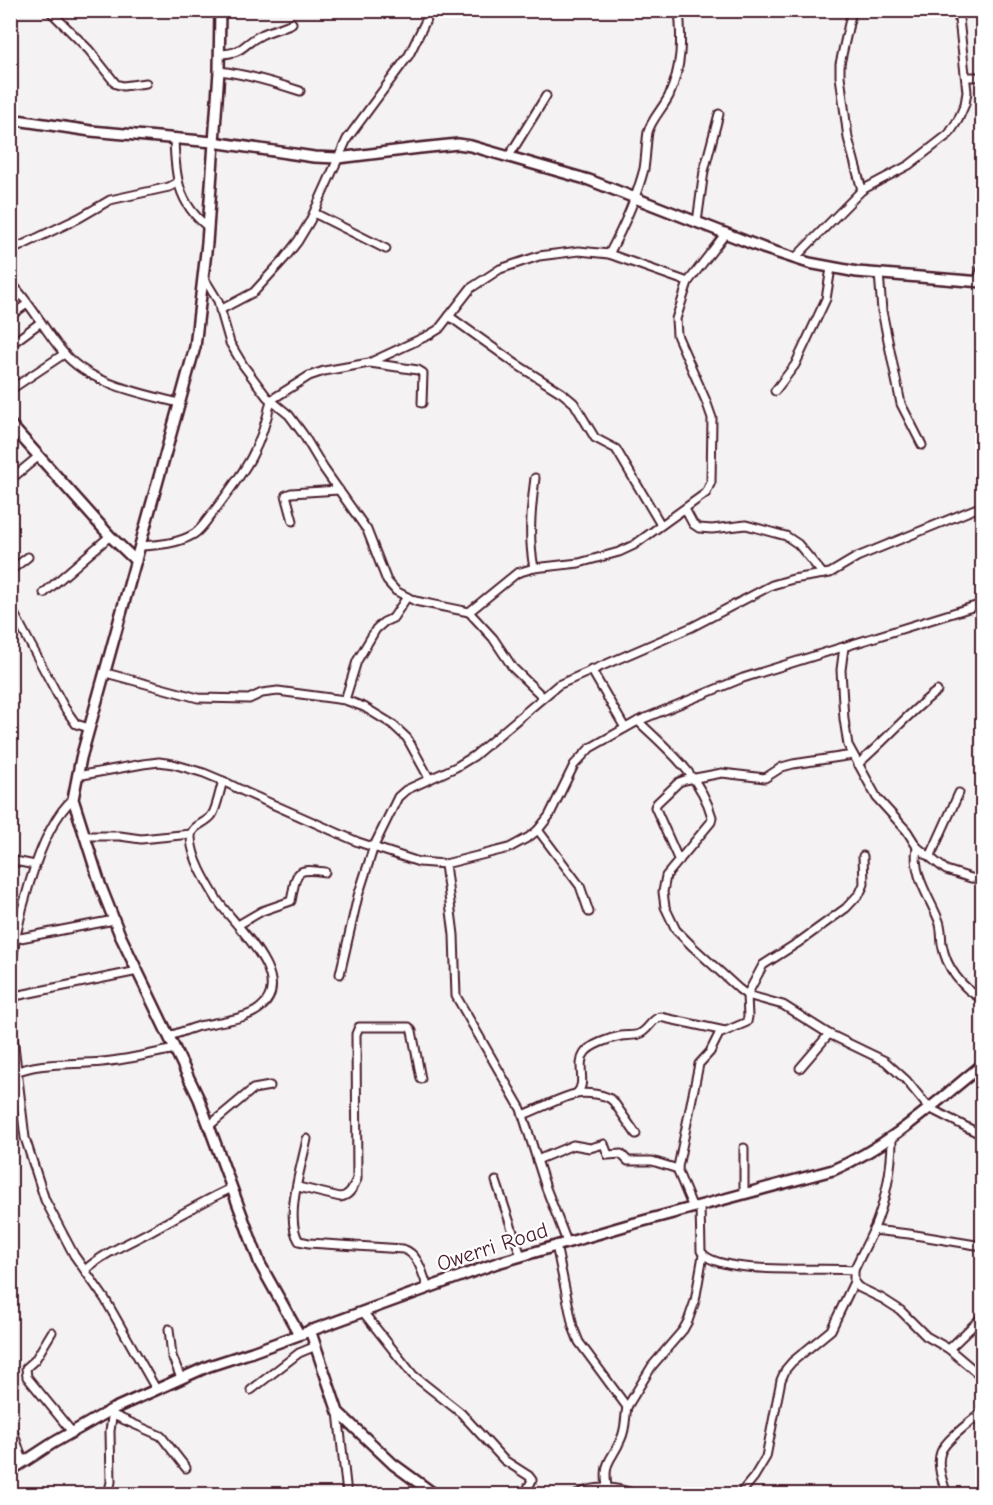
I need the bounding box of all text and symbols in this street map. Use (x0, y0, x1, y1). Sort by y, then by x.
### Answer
street label: Owerri Road (433, 1217, 551, 1277)

